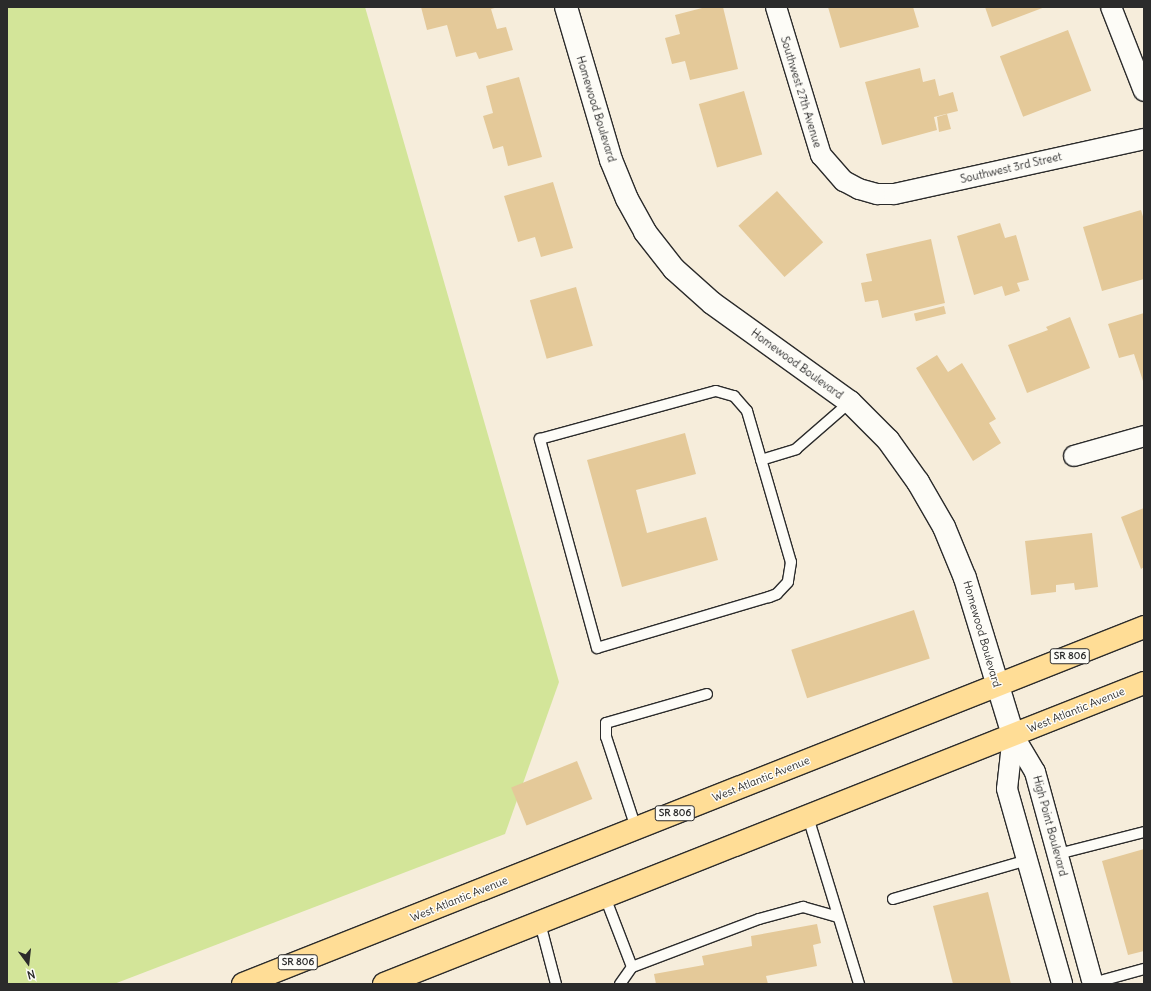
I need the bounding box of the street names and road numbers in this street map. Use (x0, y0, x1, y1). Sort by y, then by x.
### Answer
street label: Southwest 27th Avenue (778, 35, 824, 149)
street label: Homewood Boulevard (574, 54, 618, 164)
street label: Southwest 3rd Street (959, 150, 1063, 186)
street label: Homewood Boulevard (748, 326, 846, 402)
street label: Homewood Boulevard (960, 579, 1004, 689)
road number: SR 806 (1049, 648, 1091, 664)
street label: West Atlantic Avenue (1025, 684, 1127, 736)
street label: West Atlantic Avenue (710, 753, 812, 805)
street label: High Point Boulevard (1030, 774, 1070, 878)
road number: SR 806 (654, 805, 696, 821)
street label: West Atlantic Avenue (408, 873, 510, 925)
road number: SR 806 (277, 954, 319, 970)

